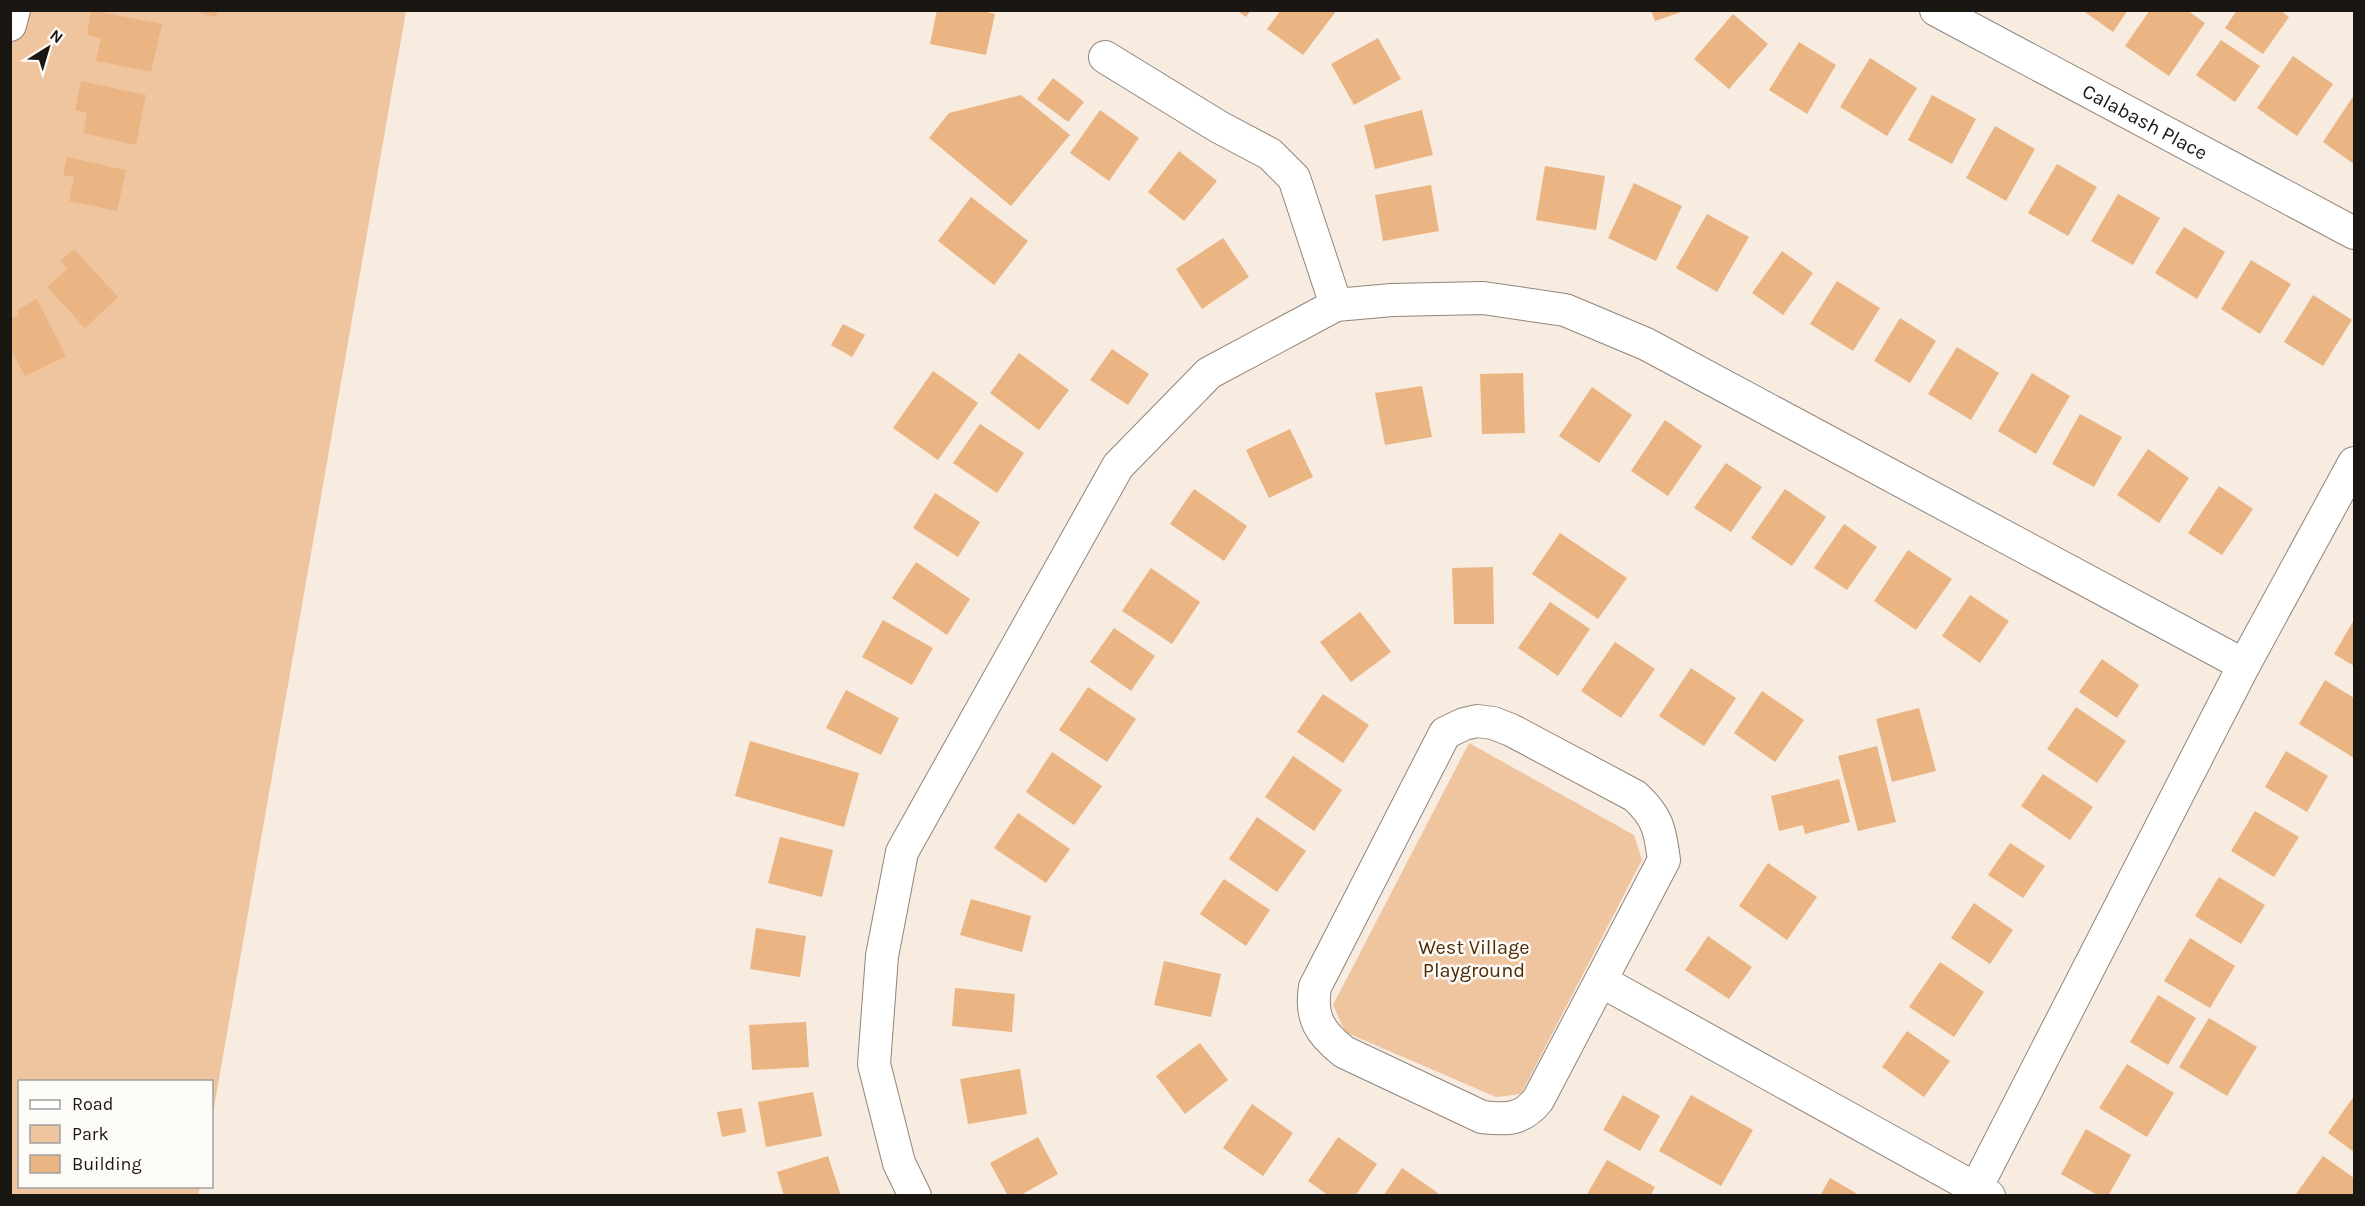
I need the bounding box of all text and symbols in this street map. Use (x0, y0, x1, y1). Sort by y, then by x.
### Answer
north arrow (18, 18, 78, 78)
text: N (46, 25, 67, 47)
street label: Calabash Place (2079, 79, 2212, 164)
park label: West Village Playground (1418, 936, 1530, 982)
legend (18, 1080, 213, 1188)
text: Road (72, 1093, 113, 1115)
text: Park (72, 1123, 109, 1145)
text: Building (72, 1153, 142, 1175)

